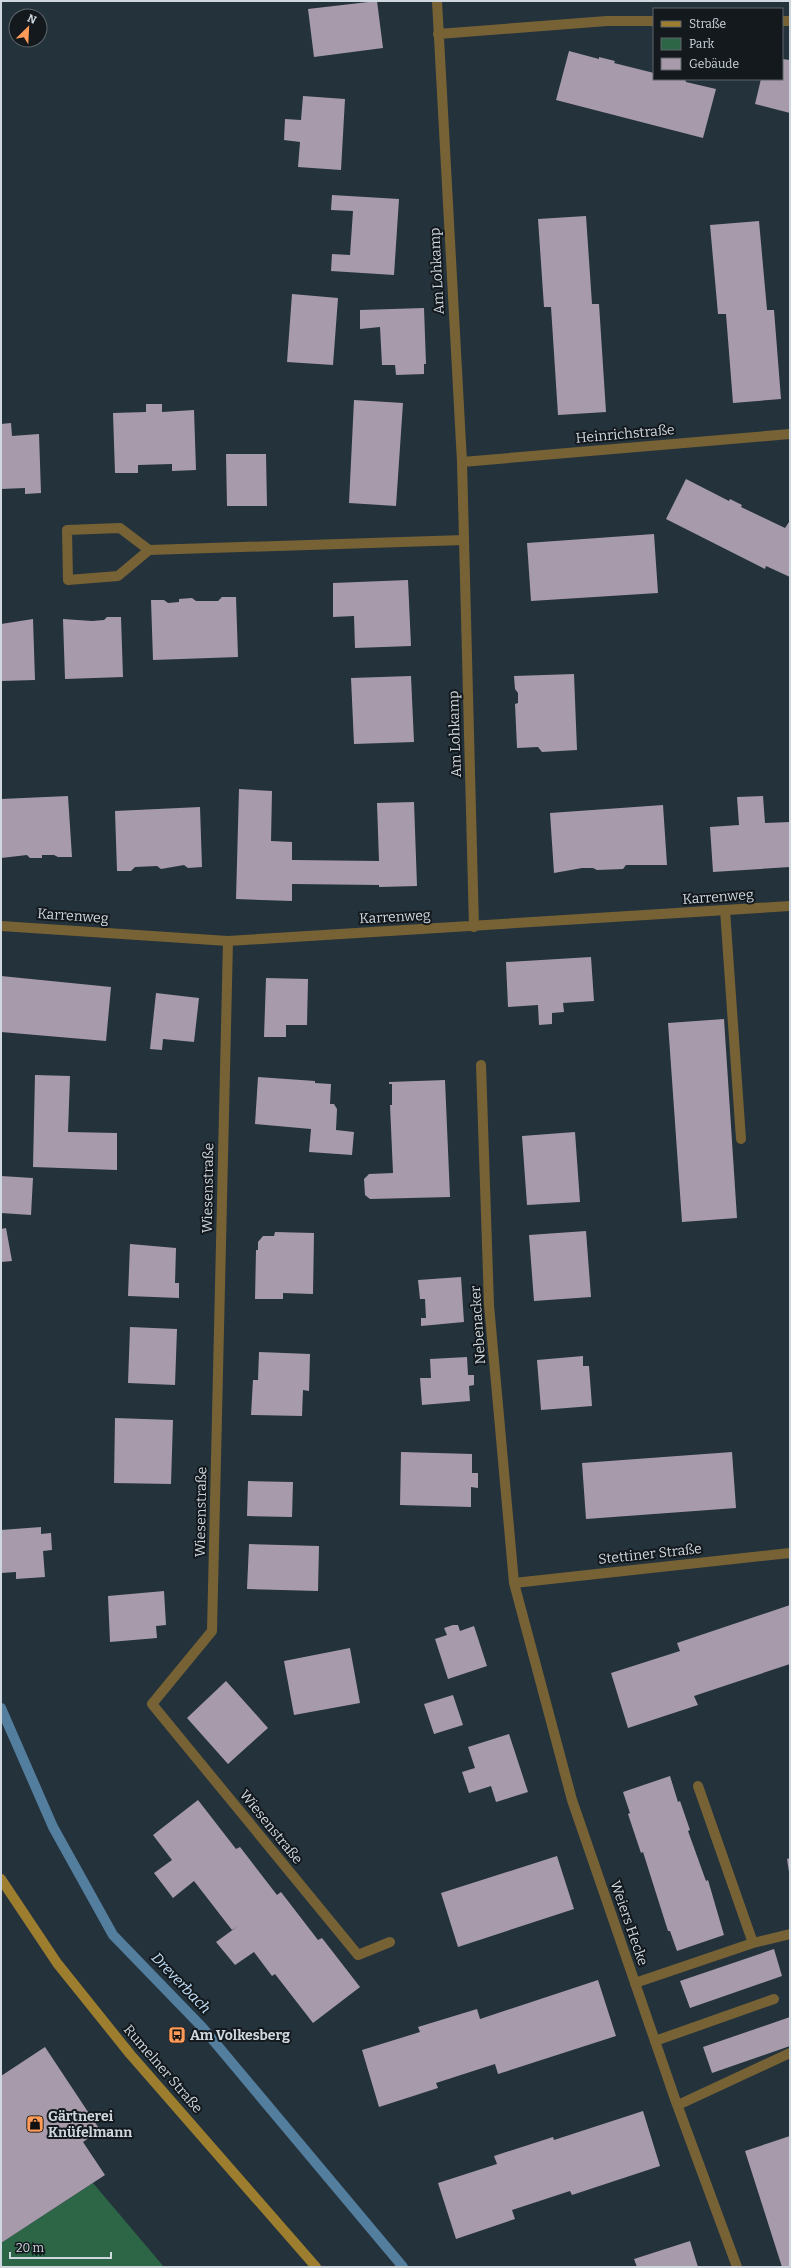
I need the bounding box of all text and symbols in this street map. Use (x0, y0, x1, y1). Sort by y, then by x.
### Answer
north arrow (8, 8, 48, 48)
legend (653, 8, 783, 80)
text: N (25, 12, 39, 27)
text: Straße (689, 17, 726, 31)
text: Park (689, 37, 715, 51)
text: Gebäude (689, 57, 739, 71)
street label: Am Lohkamp (426, 227, 448, 315)
street label: Heinrichstraße (575, 421, 675, 447)
street label: Am Lohkamp (445, 690, 465, 778)
street label: Karrenweg (682, 886, 754, 908)
street label: Karrenweg (37, 905, 109, 927)
street label: Karrenweg (359, 907, 431, 927)
street label: Wiesenstraße (199, 1143, 217, 1233)
street label: Nebenacker (467, 1285, 489, 1365)
street label: Wiesenstraße (192, 1467, 210, 1557)
street label: Stettiner Straße (597, 1540, 703, 1568)
street label: Wiesenstraße (236, 1786, 306, 1868)
street label: Weiers Hecke (606, 1878, 652, 1968)
water label: Dreverbach (148, 1949, 215, 2017)
street label: Rumelner Straße (120, 2021, 206, 2117)
bus stop icon: Am Volkesberg (167, 2025, 187, 2045)
place label: Am Volkesberg (190, 2027, 290, 2044)
place label: Gärtnerei Knüfelmann (48, 2108, 132, 2141)
shop icon: Gärtnerei Knüfelmann (25, 2114, 45, 2134)
scale bar (10, 2234, 111, 2260)
text: 20 m (16, 2241, 45, 2255)

